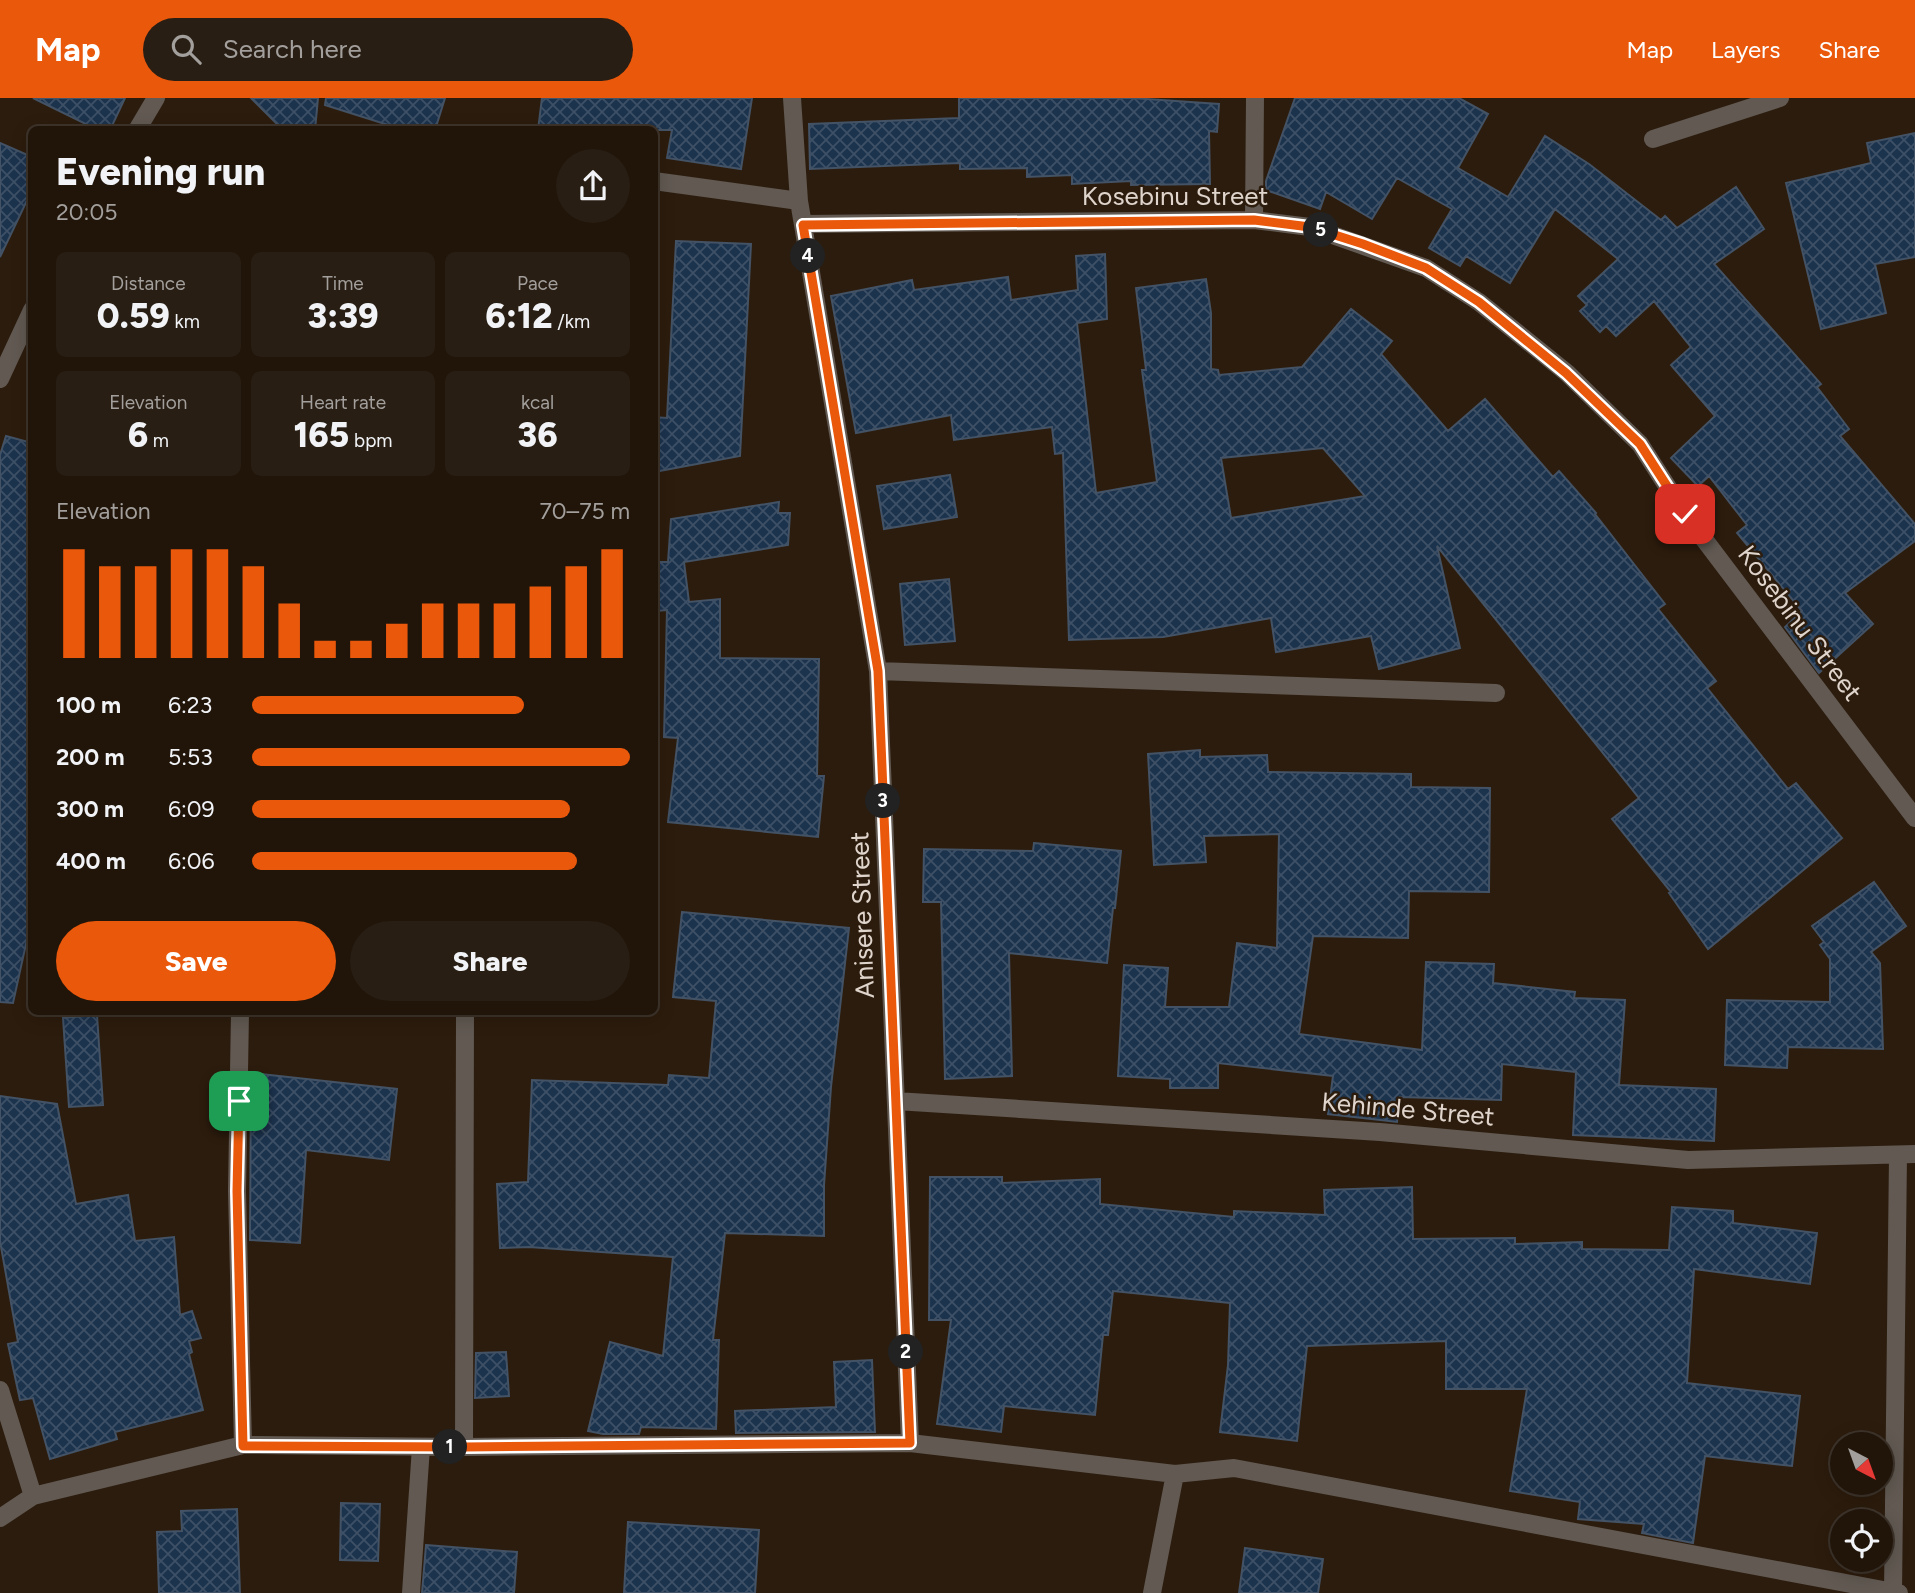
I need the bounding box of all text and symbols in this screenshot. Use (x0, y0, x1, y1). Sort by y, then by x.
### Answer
search box (143, 18, 633, 81)
text: Map (35, 30, 101, 69)
icon: search (167, 30, 205, 68)
text: Search here (223, 33, 362, 65)
text: Map (1626, 35, 1673, 64)
text: Layers (1711, 35, 1780, 64)
text: Share (1818, 35, 1880, 64)
text: Evening run (56, 149, 265, 195)
button: share (556, 149, 630, 223)
street label: Kosebinu Street (1082, 180, 1268, 212)
text: 20:05 (56, 198, 117, 226)
pin: 5 (1304, 212, 1338, 248)
text: 5 (1315, 218, 1326, 241)
pin: 4 (790, 238, 826, 274)
text: 4 (801, 244, 814, 267)
text: Distance (111, 272, 186, 295)
text: Time (322, 272, 364, 295)
text: Pace (517, 272, 558, 295)
text: 0.59 (97, 295, 170, 337)
text: 3:39 (307, 295, 379, 337)
text: 6:12 (485, 295, 553, 337)
text: km (170, 310, 200, 333)
text: /km (553, 310, 590, 333)
text: Elevation (109, 391, 187, 414)
text: Heart rate (300, 391, 386, 414)
text: kcal (521, 391, 554, 414)
text: 6 (128, 414, 148, 456)
text: 165 (293, 414, 349, 456)
text: 36 (518, 414, 558, 456)
text: m (148, 429, 169, 452)
text: bpm (349, 429, 393, 452)
pin (1655, 484, 1715, 544)
icon: check (1666, 495, 1704, 533)
text: Elevation (56, 497, 151, 525)
text: 70–75 m (539, 497, 630, 525)
street label: Kosebinu Street (1731, 539, 1869, 707)
text: 100 m (56, 691, 121, 719)
text: 6:23 (168, 691, 212, 719)
text: 200 m (56, 743, 125, 771)
text: 5:53 (168, 743, 213, 771)
pin: 3 (866, 784, 900, 818)
text: 3 (877, 789, 888, 812)
text: 300 m (56, 795, 124, 823)
text: 6:09 (168, 795, 215, 823)
street label: Anisere Street (843, 831, 881, 999)
text: 400 m (56, 847, 126, 875)
text: 6:06 (168, 847, 215, 875)
button: Save (56, 921, 336, 1001)
button: Share (350, 921, 630, 1001)
pin (209, 1071, 269, 1131)
icon: arrive (220, 1082, 258, 1120)
street label: Kehinde Street (1320, 1085, 1496, 1133)
pin: 2 (888, 1334, 923, 1370)
text: 2 (900, 1340, 911, 1363)
pin: 1 (433, 1430, 468, 1464)
north arrow (1830, 1432, 1894, 1494)
map controls (1830, 1432, 1893, 1572)
text: 1 (445, 1435, 454, 1458)
button: locate (1830, 1509, 1893, 1572)

